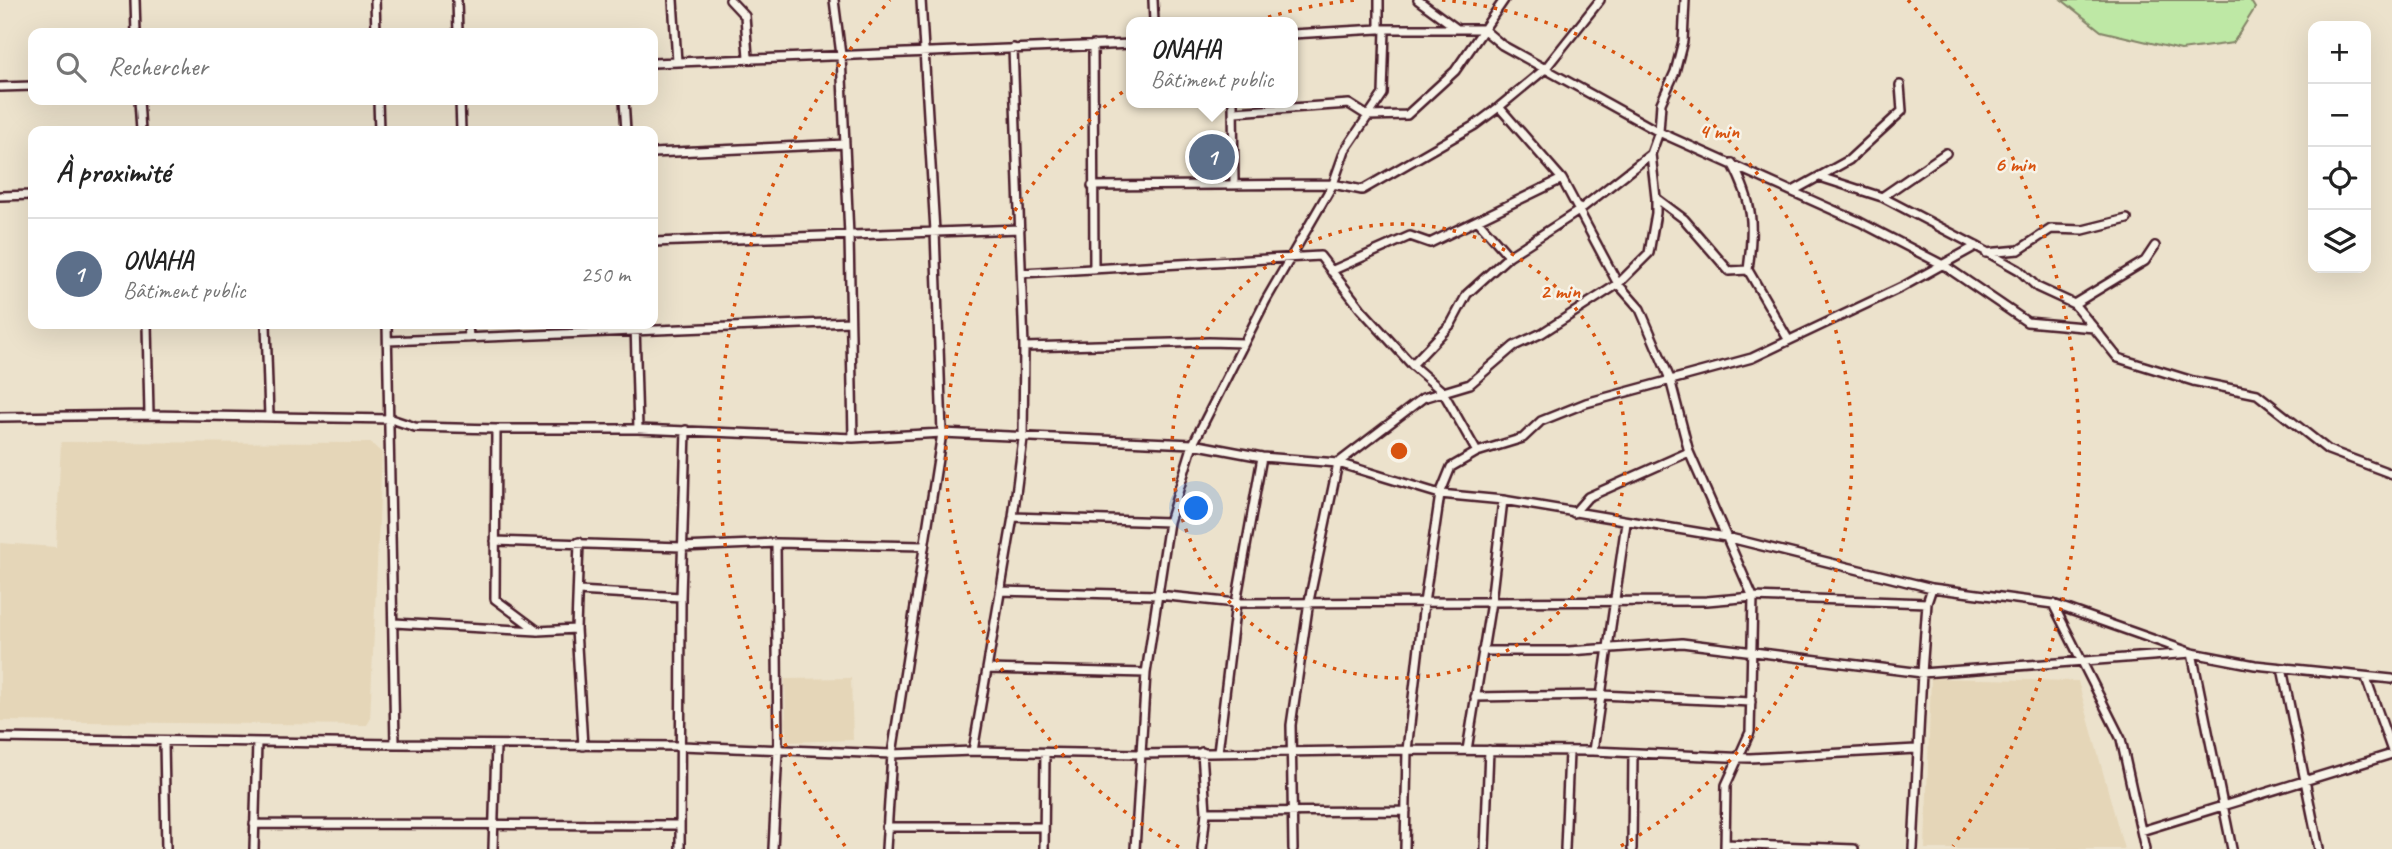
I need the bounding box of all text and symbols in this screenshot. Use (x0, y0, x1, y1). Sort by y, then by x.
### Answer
popup (1126, 17, 1298, 108)
map controls (2308, 21, 2371, 273)
button: + (2308, 21, 2371, 84)
search box (28, 28, 658, 105)
text: ONAHA (1151, 32, 1221, 65)
icon: search (52, 48, 90, 86)
text: Rechercher (108, 50, 208, 83)
text: Bâtiment public (1151, 65, 1273, 94)
button: − (2308, 84, 2371, 147)
text: 4 min (1699, 118, 1739, 144)
pin: 1 (1189, 131, 1235, 183)
button: locate (2308, 147, 2371, 210)
text: 6 min (1995, 151, 2036, 177)
text: À proximité (56, 153, 170, 191)
button: layers (2308, 210, 2371, 273)
text: ONAHA (123, 243, 193, 276)
text: 1 (74, 260, 84, 289)
text: 250 m (581, 260, 630, 289)
text: Bâtiment public (123, 276, 246, 305)
text: 2 min (1540, 278, 1580, 304)
centre of rings (1387, 439, 1411, 463)
your location (1179, 491, 1213, 525)

